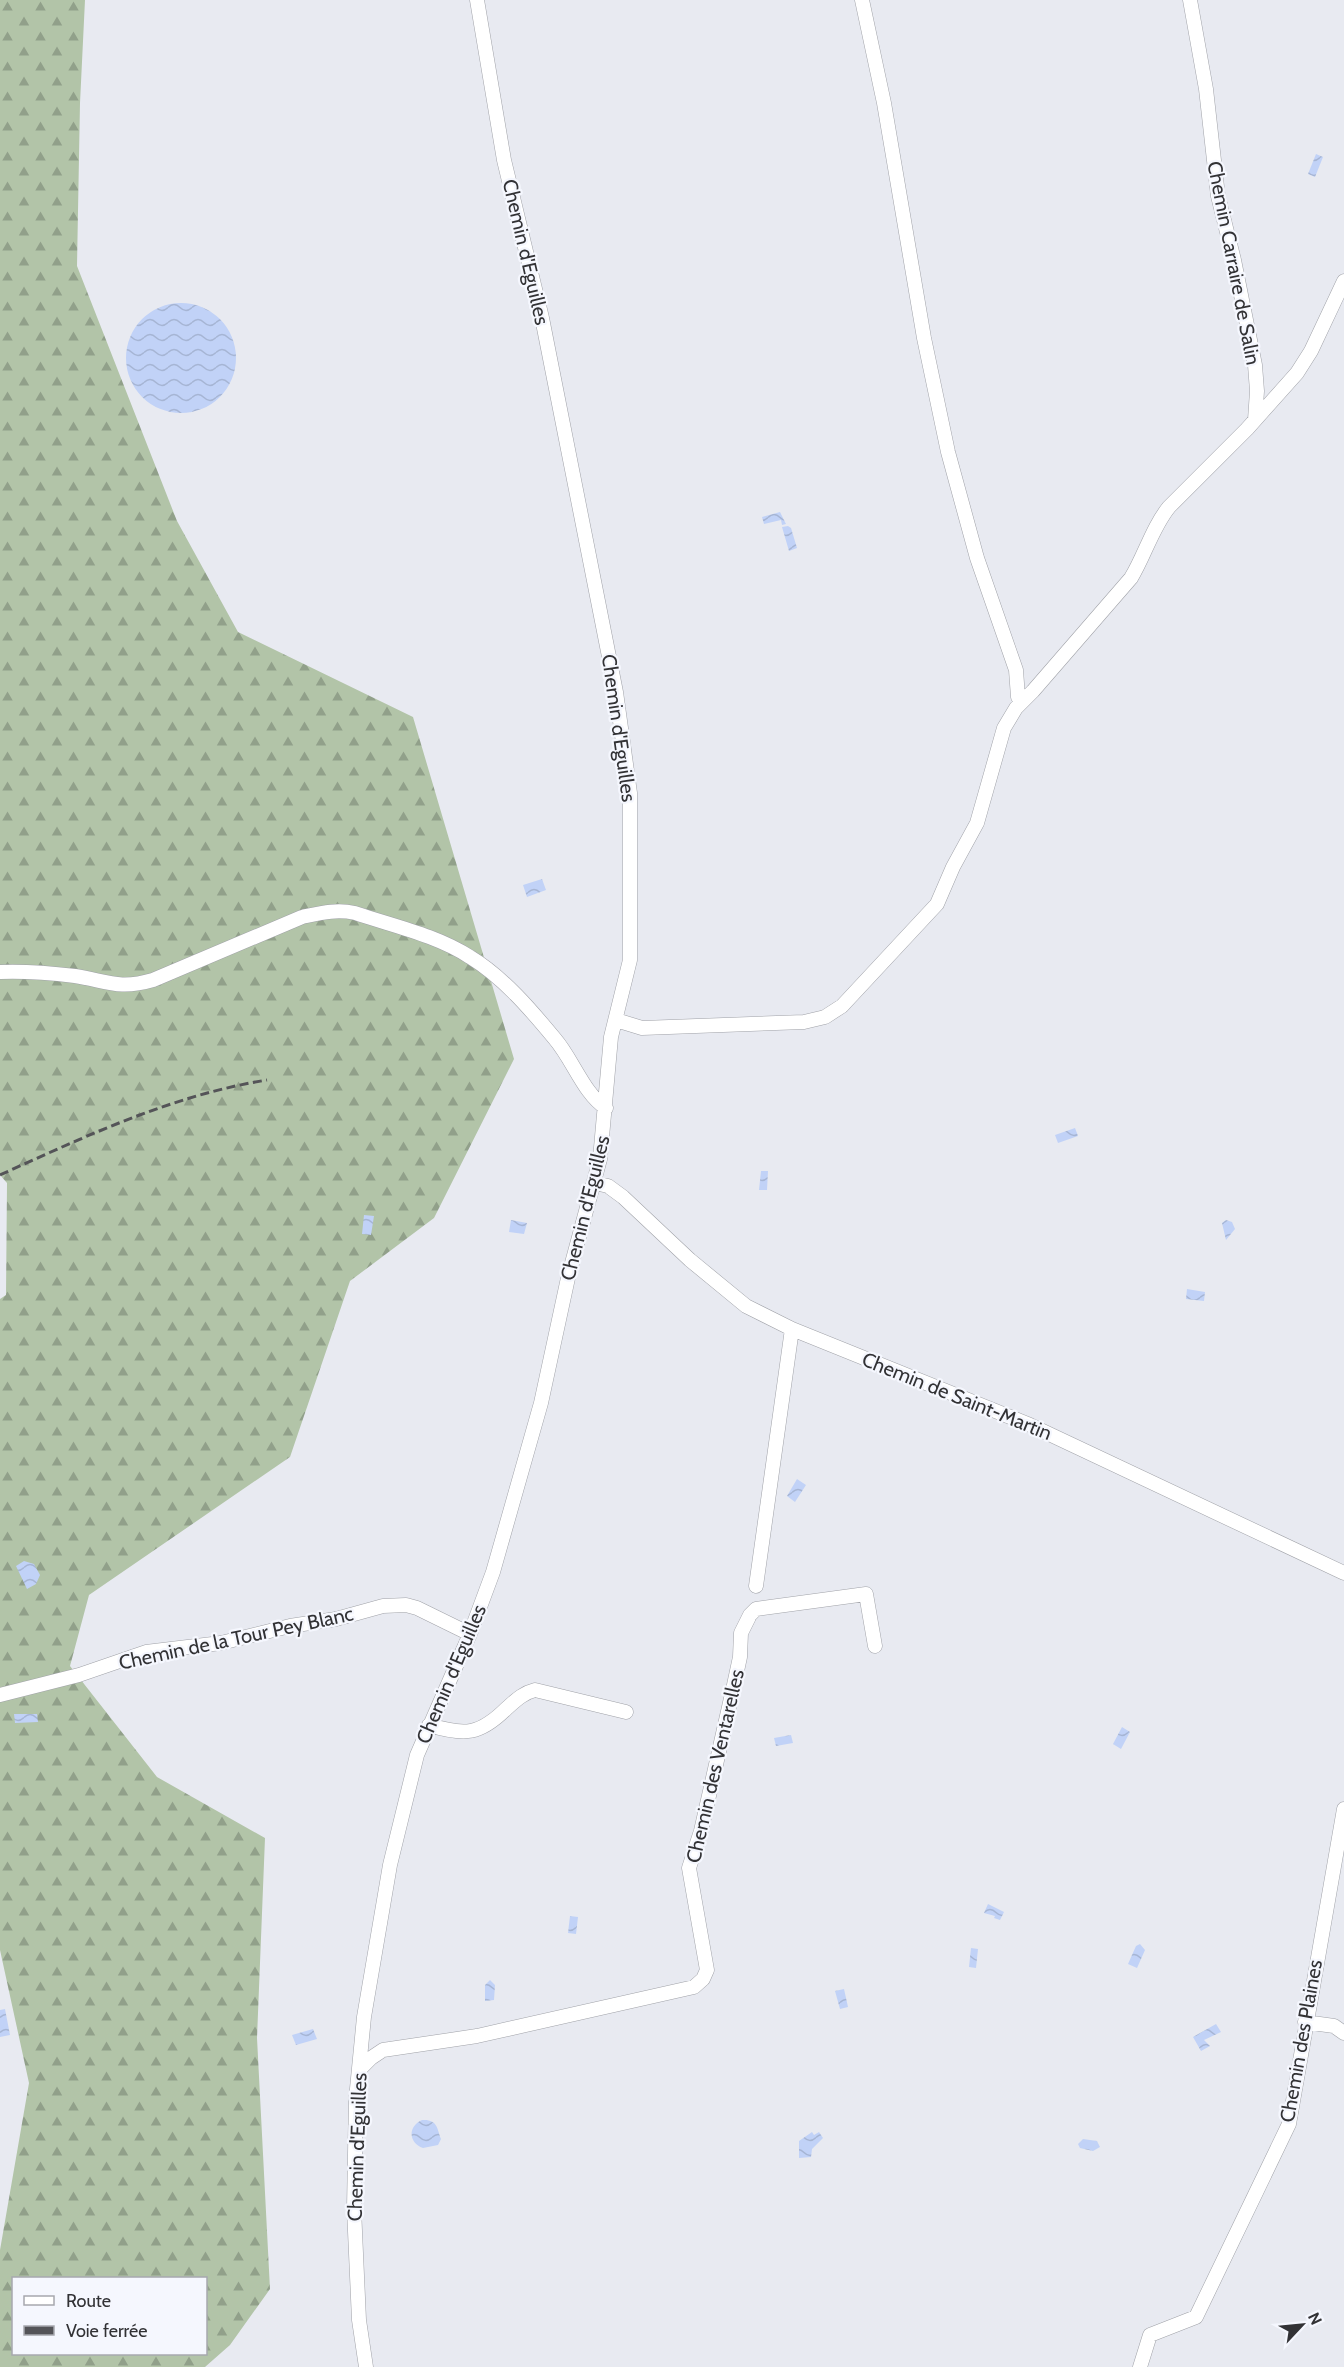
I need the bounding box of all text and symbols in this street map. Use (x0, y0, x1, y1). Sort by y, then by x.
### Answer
street label: Chemin Carraire de Salin (1202, 159, 1266, 367)
street label: Chemin d'Eguilles (498, 177, 554, 327)
street label: Chemin d'Eguilles (597, 653, 641, 803)
street label: Chemin d'Eguilles (555, 1133, 615, 1283)
street label: Chemin de Saint-Martin (859, 1347, 1055, 1445)
street label: Chemin de la Tour Pey Blanc (117, 1601, 355, 1675)
street label: Chemin d'Eguilles (411, 1601, 491, 1747)
street label: Chemin des Ventarelles (681, 1667, 749, 1865)
street label: Chemin des Plaines (1275, 1958, 1327, 2124)
street label: Chemin d'Eguilles (342, 2072, 372, 2222)
legend (12, 2277, 207, 2355)
text: Route (66, 2290, 111, 2312)
north arrow (1272, 2295, 1332, 2355)
text: N (1304, 2309, 1326, 2328)
text: Voie ferrée (66, 2320, 147, 2342)

